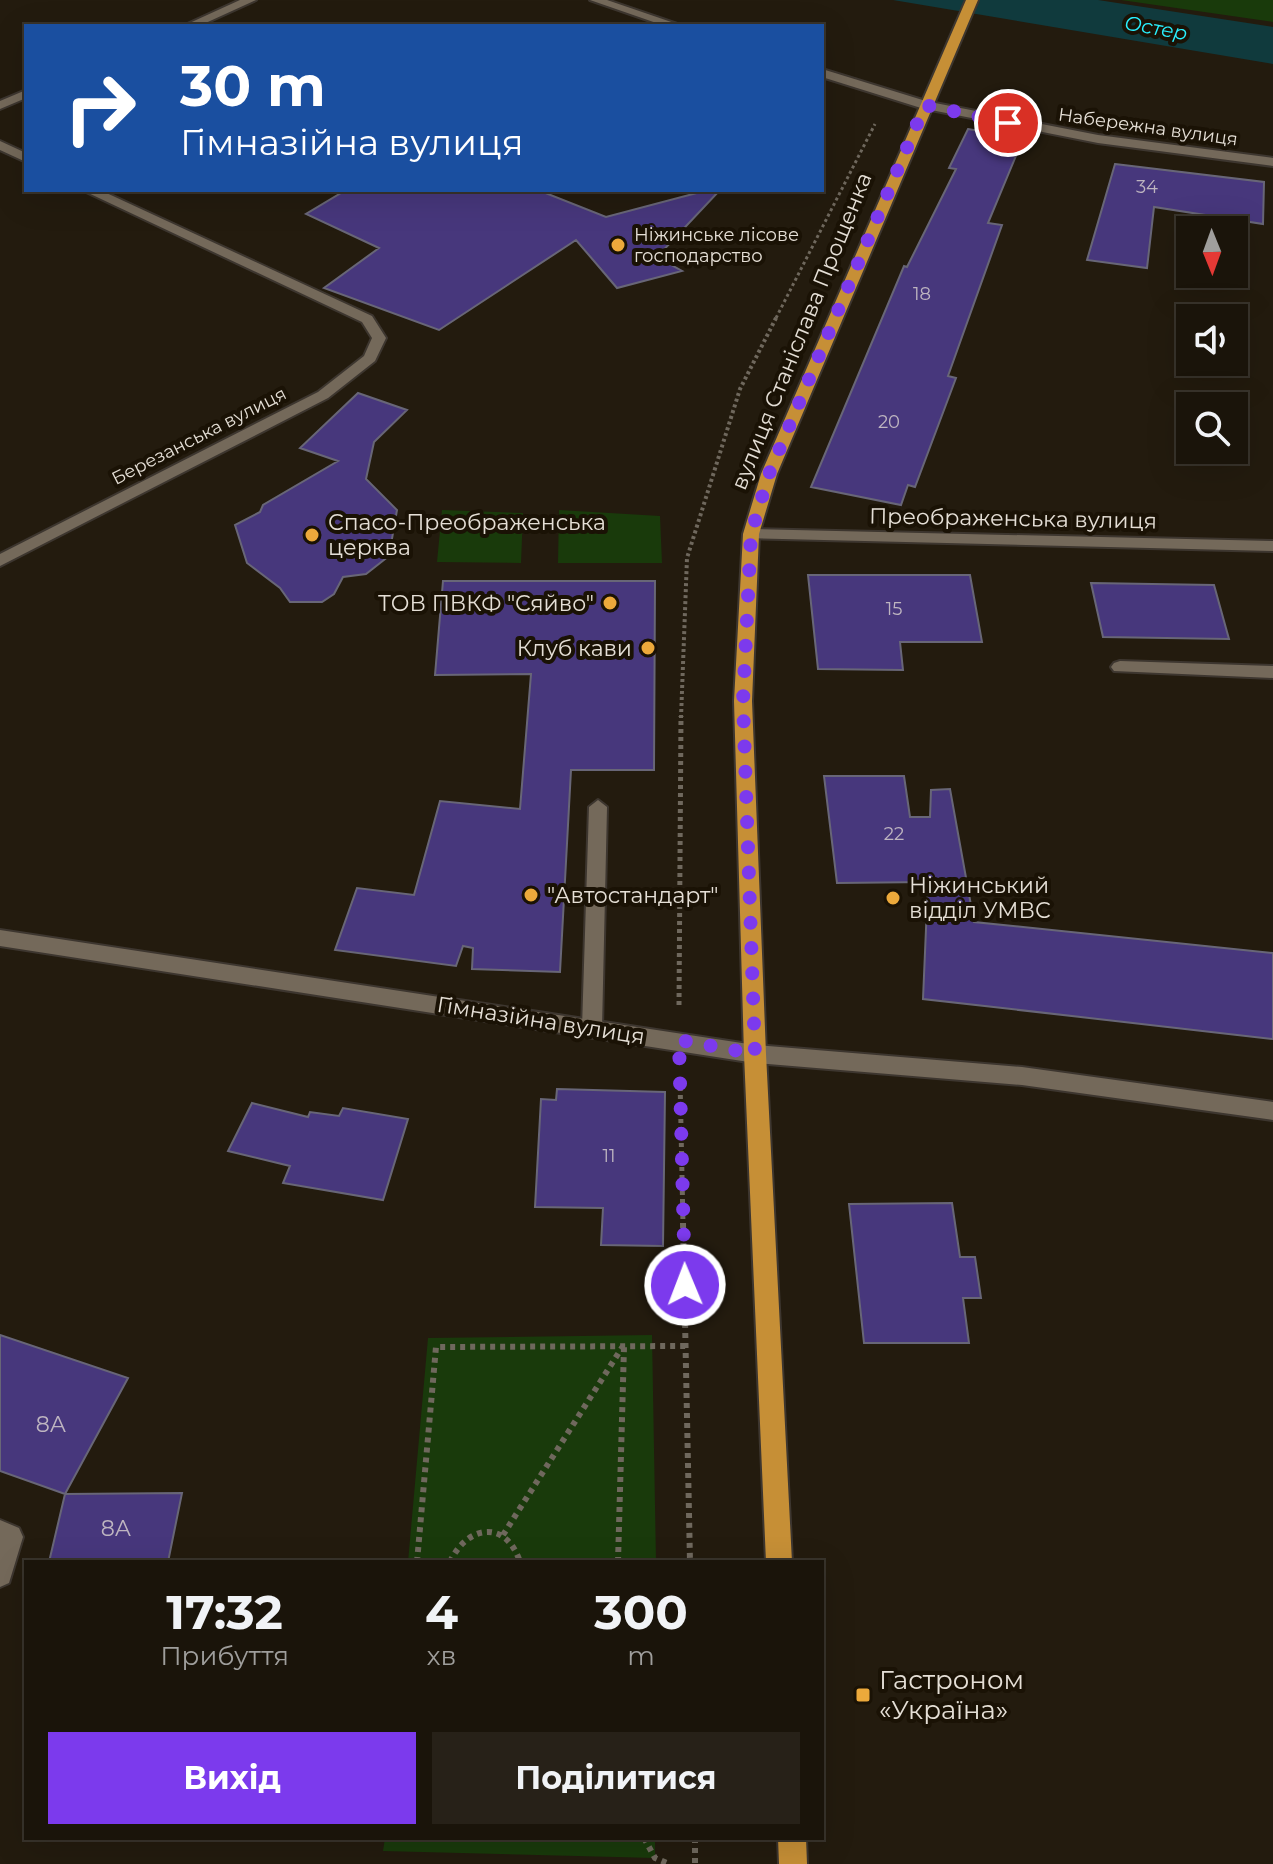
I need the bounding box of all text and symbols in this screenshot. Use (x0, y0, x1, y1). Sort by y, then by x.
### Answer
water label: Остер (1123, 11, 1189, 45)
text: 30 m (180, 52, 326, 120)
icon: right (48, 56, 152, 160)
pin (974, 89, 1042, 157)
icon: arrive (986, 101, 1030, 145)
street label: Набережна вулиця (1057, 103, 1239, 151)
text: Гімназійна вулиця (180, 120, 523, 164)
street label: вулиця Станіслава Прощенка (725, 169, 878, 494)
house number: 34 (1136, 176, 1158, 198)
north arrow (1176, 216, 1248, 288)
map controls (1176, 216, 1248, 464)
place label: Ніжинське лісове господарство (634, 224, 799, 267)
marker: Ніжинське лісове господарство (609, 236, 627, 254)
house number: 18 (913, 283, 931, 305)
button: sound (1176, 304, 1248, 376)
street label: Березанська вулиця (108, 382, 290, 490)
button: search (1176, 392, 1248, 464)
house number: 20 (878, 411, 900, 433)
street label: Преображенська вулиця (869, 502, 1157, 535)
place label: Спасо-Преображенська церква (328, 509, 606, 561)
marker: Спасо-Преображенська церква (303, 526, 321, 544)
place label: ТОВ ПВКФ "Сяйво" (378, 590, 594, 617)
marker: ТОВ ПВКФ "Сяйво" (601, 594, 619, 612)
house number: 15 (886, 598, 902, 620)
place label: Клуб кави (517, 635, 632, 662)
marker: Клуб кави (639, 639, 657, 657)
house number: 22 (884, 823, 904, 845)
place label: Ніжинський відділ УМВС (909, 872, 1051, 924)
place label: "Автостандарт" (547, 882, 719, 909)
marker: "Автостандарт" (522, 886, 540, 904)
marker: Ніжинський відділ УМВС (884, 889, 902, 907)
street label: Гімназійна вулиця (435, 991, 647, 1050)
house number: 11 (603, 1145, 616, 1167)
position arrow (643, 1243, 727, 1327)
house number: 8А (36, 1411, 67, 1438)
house number: 8А (101, 1515, 132, 1542)
text: 17:32 (166, 1583, 283, 1641)
text: 4 (425, 1583, 458, 1641)
text: 300 (594, 1583, 688, 1641)
text: Прибуття (160, 1640, 289, 1672)
text: хв (427, 1640, 456, 1672)
text: m (627, 1640, 655, 1672)
place label: Гастроном «Україна» (879, 1664, 1024, 1726)
marker: Гастроном «Україна» (854, 1686, 872, 1704)
button: Вихід (48, 1732, 416, 1824)
button: Поділитися (432, 1732, 800, 1824)

